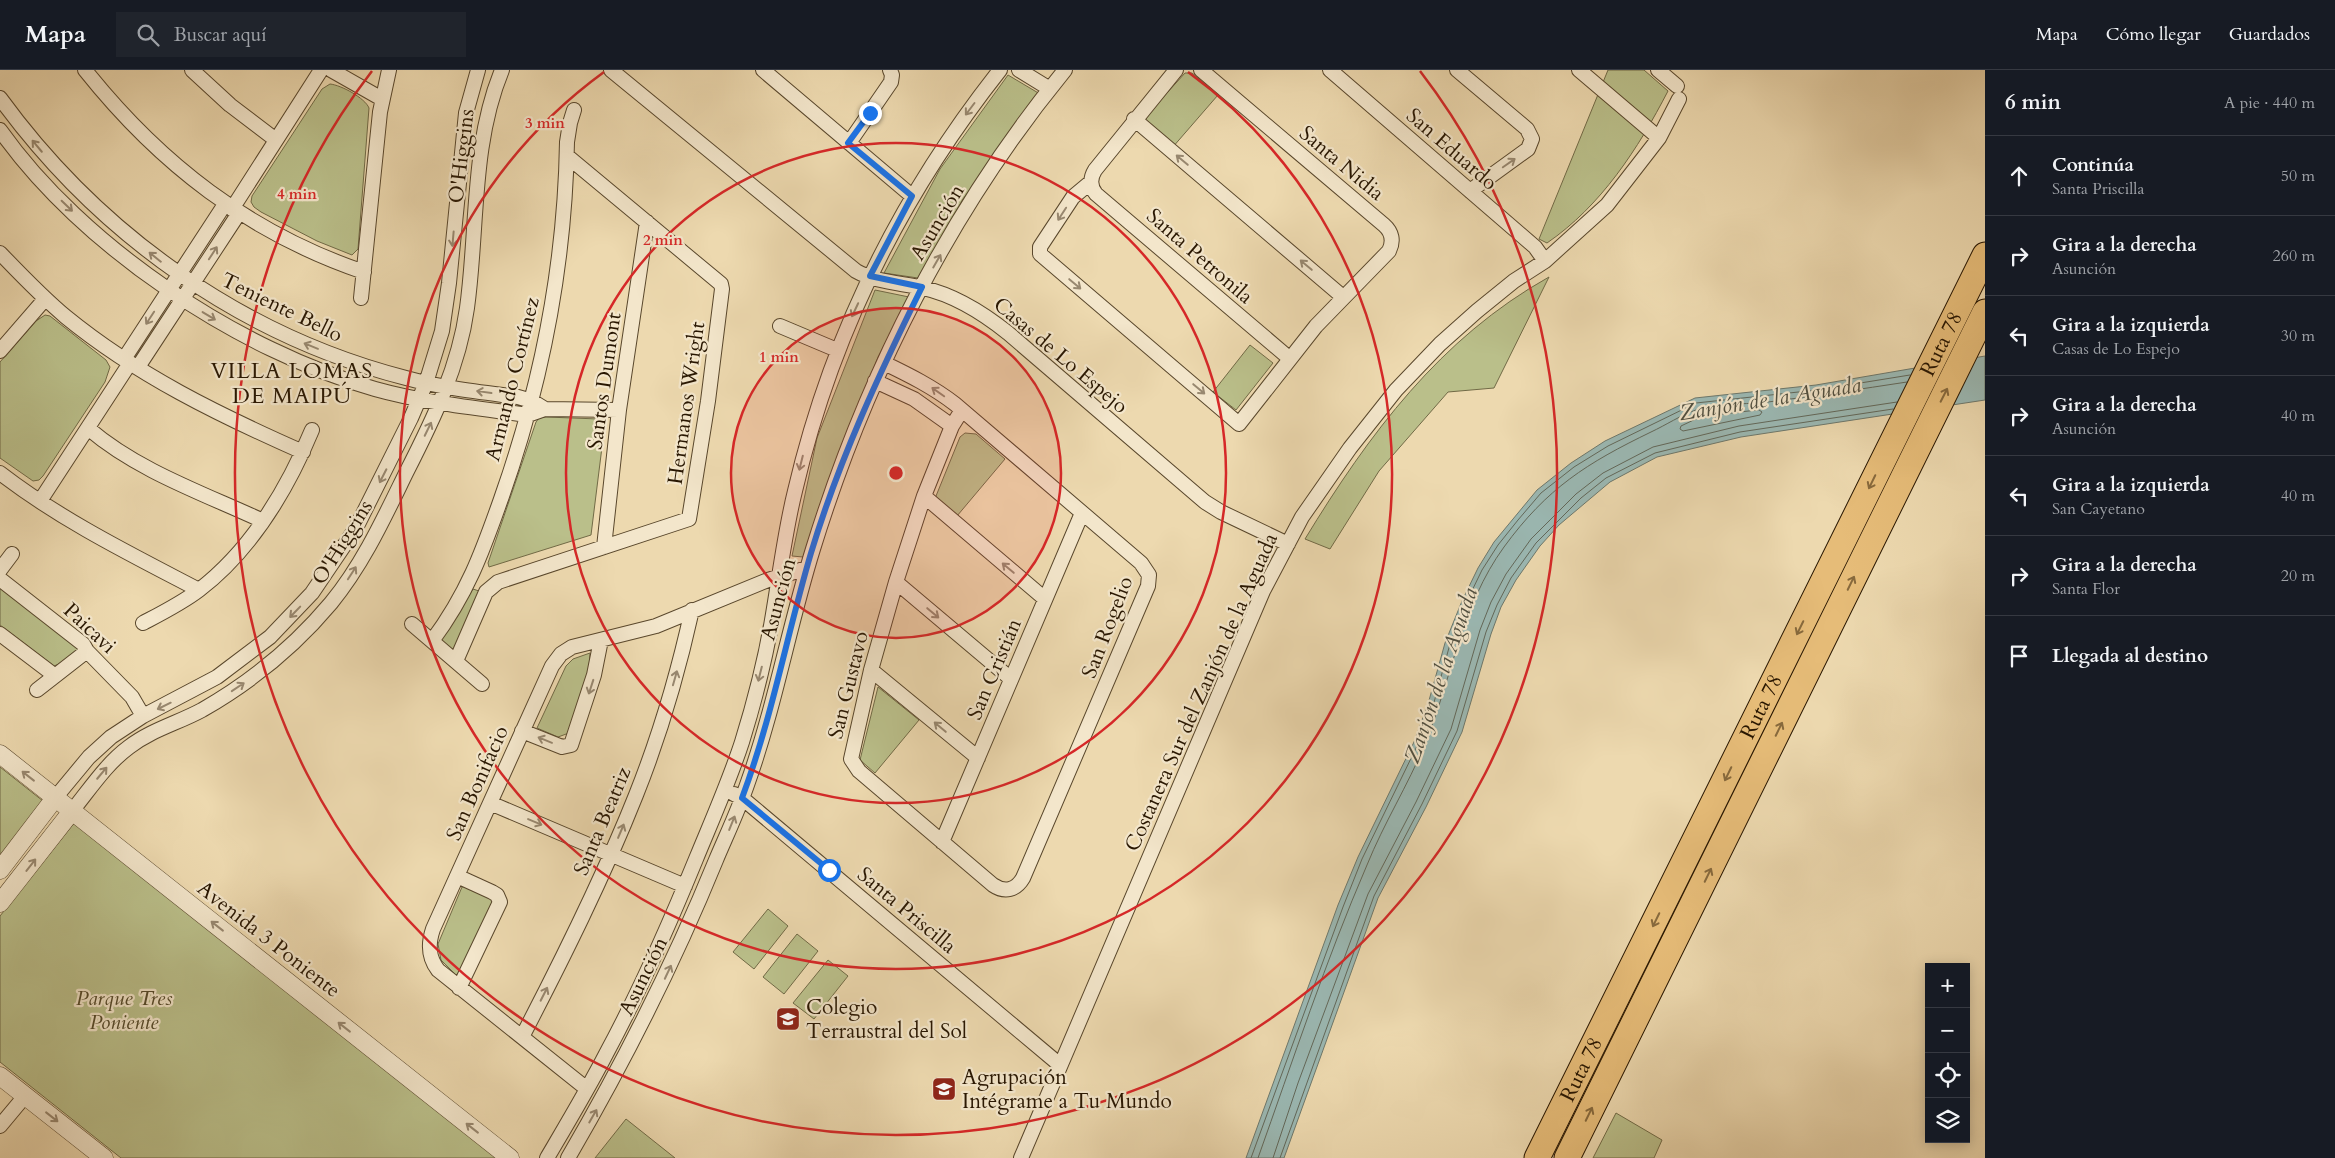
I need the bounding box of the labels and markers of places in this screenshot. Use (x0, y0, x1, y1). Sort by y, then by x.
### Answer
centre of rings (887, 464, 905, 482)
place label: Colegio Terraustral del Sol (806, 993, 967, 1046)
school or university icon: Colegio Terraustral del Sol (775, 1006, 801, 1032)
place label: Agrupación Intégrame a Tu Mundo (962, 1063, 1172, 1116)
school or university icon: Agrupación Intégrame a Tu Mundo (931, 1076, 957, 1102)

